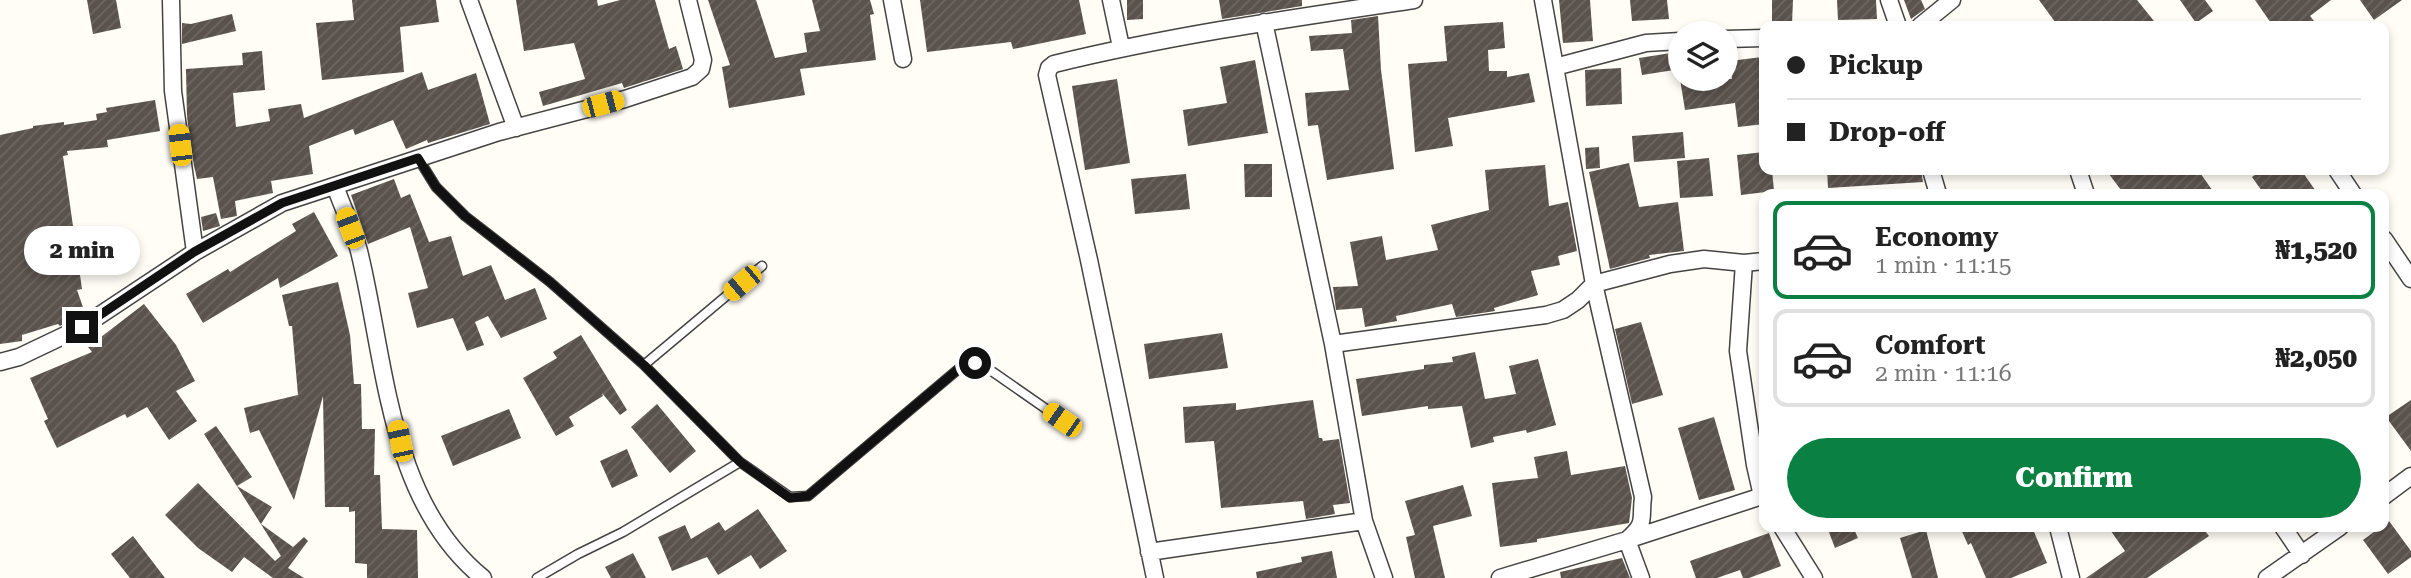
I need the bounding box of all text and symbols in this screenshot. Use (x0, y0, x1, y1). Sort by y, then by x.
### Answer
map controls (1668, 21, 1738, 91)
button: layers (1668, 21, 1738, 91)
text: Pickup (1829, 50, 1923, 80)
car (580, 88, 627, 120)
text: Drop-off (1829, 117, 1945, 147)
car (168, 123, 193, 167)
car (333, 205, 368, 251)
icon: car (1791, 219, 1854, 282)
text: Economy (1875, 222, 1998, 252)
callout: 2 min (24, 226, 140, 274)
text: ₦1,520 (2275, 235, 2357, 265)
text: 2 min (50, 237, 114, 264)
text: 1 min · 11:15 (1875, 252, 2012, 279)
car (720, 261, 765, 305)
route end (66, 311, 98, 343)
icon: car (1791, 327, 1854, 390)
text: Comfort (1875, 330, 1985, 360)
text: ₦2,050 (2275, 343, 2357, 373)
route start (959, 347, 991, 379)
text: 2 min · 11:16 (1875, 360, 2012, 387)
car (1039, 399, 1086, 441)
car (386, 418, 415, 464)
button: Confirm (1787, 438, 2361, 518)

